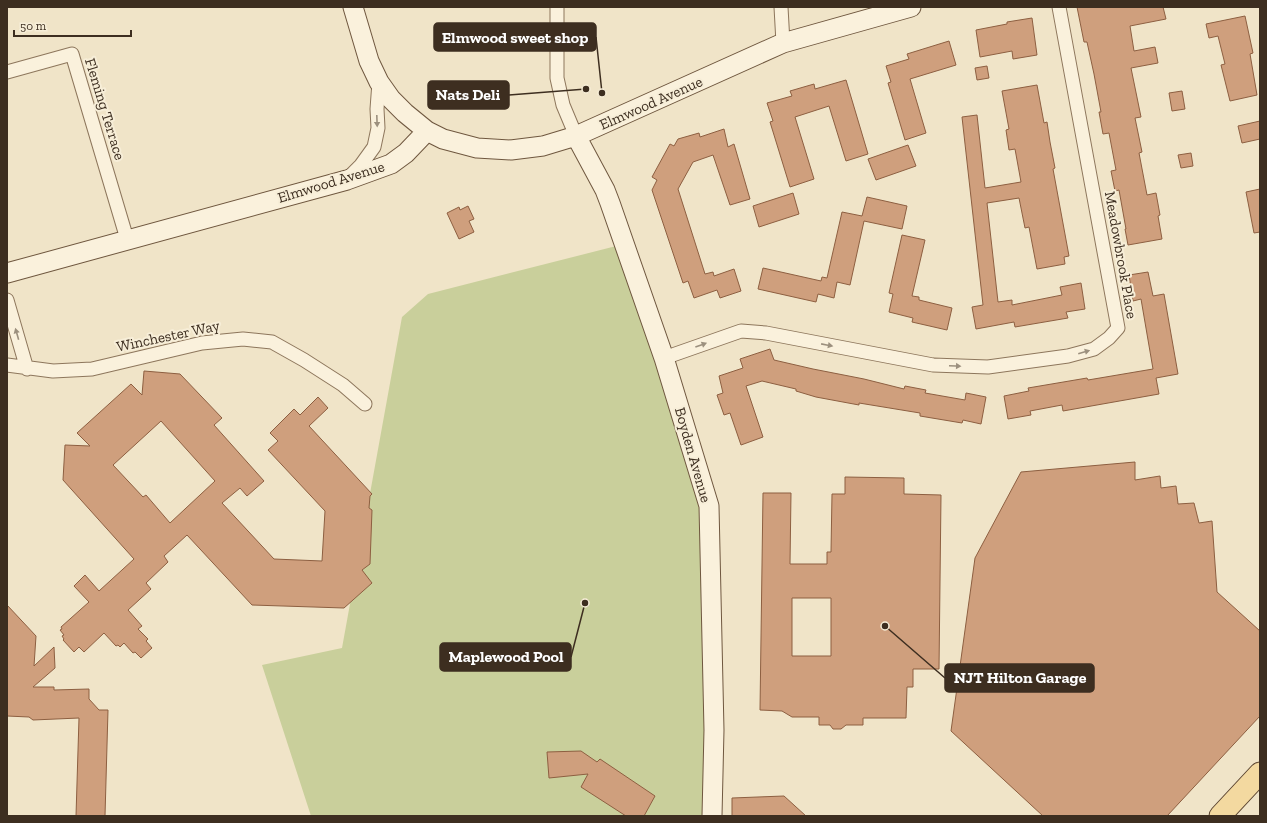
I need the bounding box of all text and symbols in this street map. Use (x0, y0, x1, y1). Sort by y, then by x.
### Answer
scale bar (14, 12, 131, 38)
text: 50 m (20, 19, 47, 33)
callout: Elmwood sweet shop (434, 23, 596, 51)
text: Elmwood sweet shop (442, 28, 588, 47)
street label: Fleming Terrace (81, 56, 129, 162)
street label: Elmwood Avenue (597, 72, 705, 134)
callout: Nats Deli (428, 81, 509, 109)
text: Nats Deli (436, 85, 501, 104)
one-way arrow (374, 115, 381, 127)
street label: Elmwood Avenue (275, 157, 387, 207)
street label: Meadowbrook Place (1101, 190, 1141, 320)
street label: Winchester Way (115, 316, 222, 356)
one-way arrow (14, 328, 20, 340)
one-way arrow (695, 342, 707, 348)
one-way arrow (821, 342, 834, 348)
one-way arrow (1078, 348, 1090, 354)
one-way arrow (949, 362, 961, 369)
street label: Boyden Avenue (671, 405, 715, 505)
callout: Maplewood Pool (440, 643, 571, 671)
text: Maplewood Pool (449, 647, 564, 666)
callout: NJT Hilton Garage (945, 664, 1094, 692)
text: NJT Hilton Garage (954, 668, 1087, 687)

